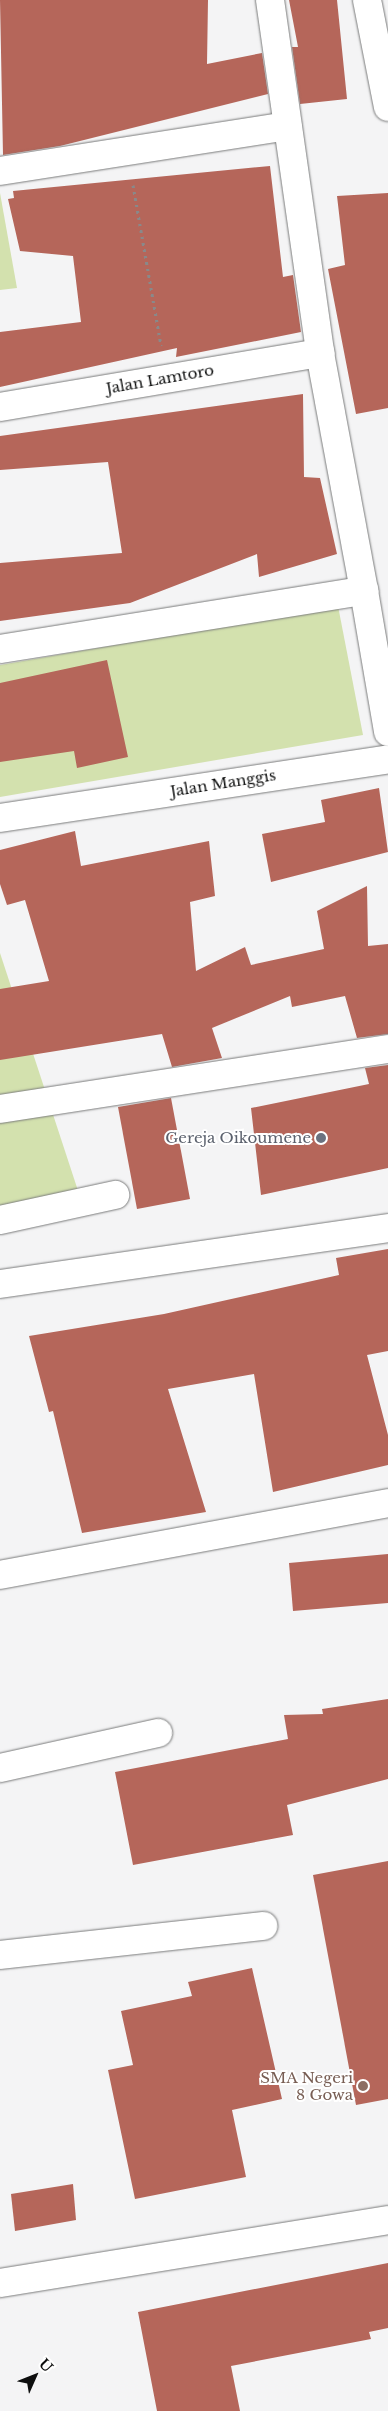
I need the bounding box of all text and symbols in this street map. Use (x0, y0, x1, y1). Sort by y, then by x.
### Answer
street label: Jalan Lamtoro (105, 361, 215, 397)
street label: Jalan Manggis (169, 766, 277, 800)
place label: Gereja Oikoumene (165, 1129, 311, 1147)
marker: Gereja Oikoumene (315, 1132, 327, 1144)
place label: SMA Negeri 8 Gowa (260, 2068, 353, 2103)
marker: SMA Negeri 8 Gowa (357, 2080, 369, 2092)
north arrow (10, 2351, 60, 2401)
text: U (35, 2355, 57, 2376)

